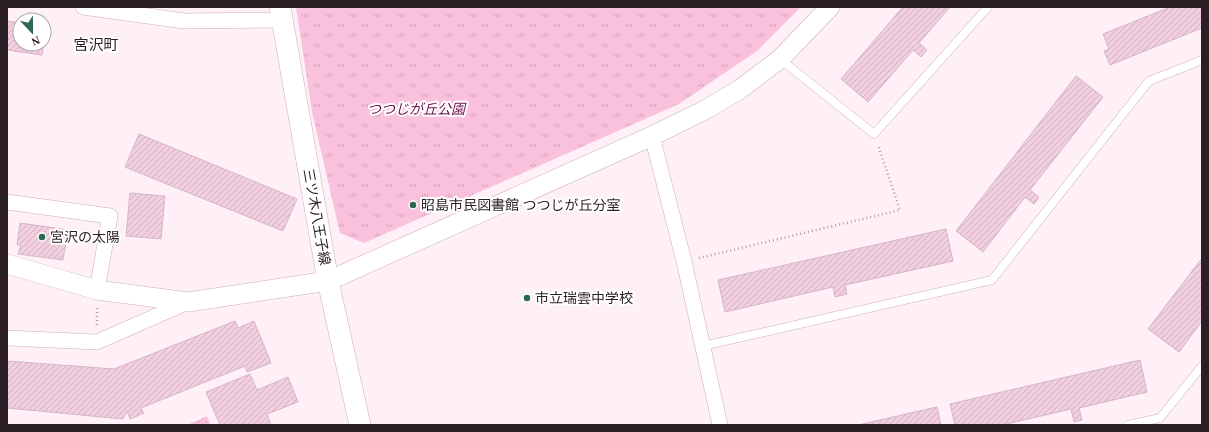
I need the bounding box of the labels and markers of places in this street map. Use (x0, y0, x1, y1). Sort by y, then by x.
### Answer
place label: 昭島市民図書館 つつじが丘分室 (421, 198, 621, 213)
marker: 昭島市民図書館 つつじが丘分室 (408, 200, 418, 210)
place label: 宮沢の太陽 (50, 230, 120, 245)
marker: 宮沢の太陽 (37, 232, 47, 242)
place label: 市立瑞雲中学校 (535, 291, 633, 306)
marker: 市立瑞雲中学校 (522, 293, 532, 303)

